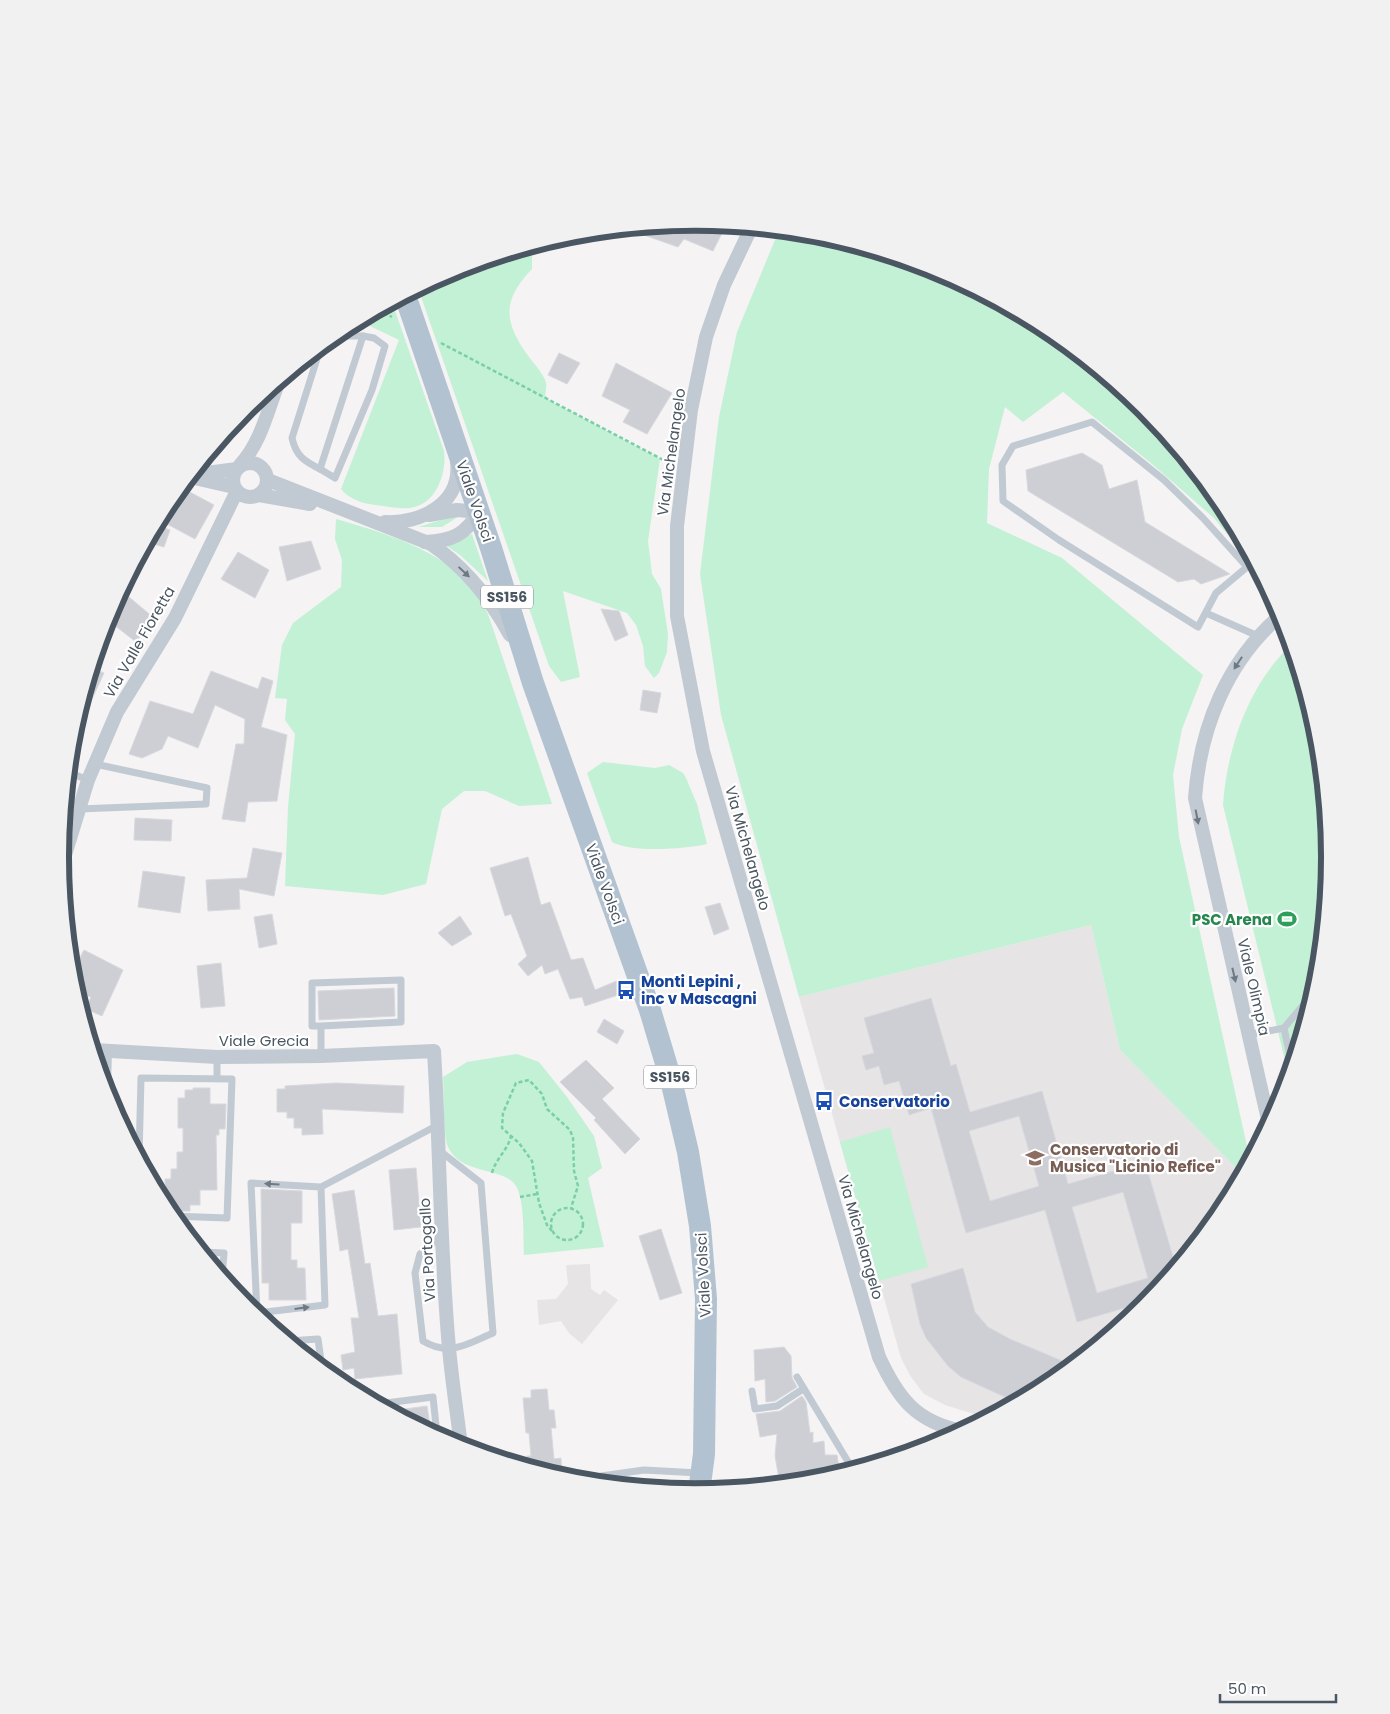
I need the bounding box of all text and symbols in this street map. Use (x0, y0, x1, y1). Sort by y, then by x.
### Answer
street label: Via Michelangelo (652, 387, 690, 517)
street label: Viale Volsci (451, 457, 499, 545)
one-way arrow (457, 566, 469, 578)
street label: Via Valle Fioretta (98, 582, 180, 702)
road number: SS156 (481, 586, 533, 608)
one-way arrow (1233, 657, 1243, 670)
street label: Via Michelangelo (720, 783, 776, 913)
one-way arrow (1194, 809, 1202, 825)
street label: Viale Volsci (581, 840, 629, 928)
sports icon: PSC Arena (1276, 908, 1298, 930)
place label: PSC Arena (1192, 909, 1272, 930)
street label: Viale Olimpia (1233, 936, 1275, 1038)
one-way arrow (1230, 968, 1238, 983)
place label: Monti Lepini , inc v Mascagni (641, 971, 757, 1009)
bus stop icon: Monti Lepini , inc v Mascagni (615, 979, 637, 1001)
street label: Viale Grecia (219, 1030, 309, 1051)
road number: SS156 (644, 1066, 696, 1088)
bus stop icon: Conservatorio (813, 1090, 835, 1112)
place label: Conservatorio (839, 1091, 950, 1112)
place label: Conservatorio di Musica "Licinio Refice" (1050, 1139, 1221, 1177)
school or university icon: Conservatorio di Musica "Licinio Refice" (1024, 1147, 1046, 1169)
street label: Via Michelangelo (833, 1172, 889, 1302)
one-way arrow (264, 1179, 280, 1187)
street label: Via Portogallo (414, 1197, 440, 1303)
street label: Viale Volsci (690, 1232, 716, 1318)
one-way arrow (294, 1304, 310, 1312)
scale bar (1220, 1672, 1336, 1704)
text: 50 m (1228, 1678, 1266, 1699)

